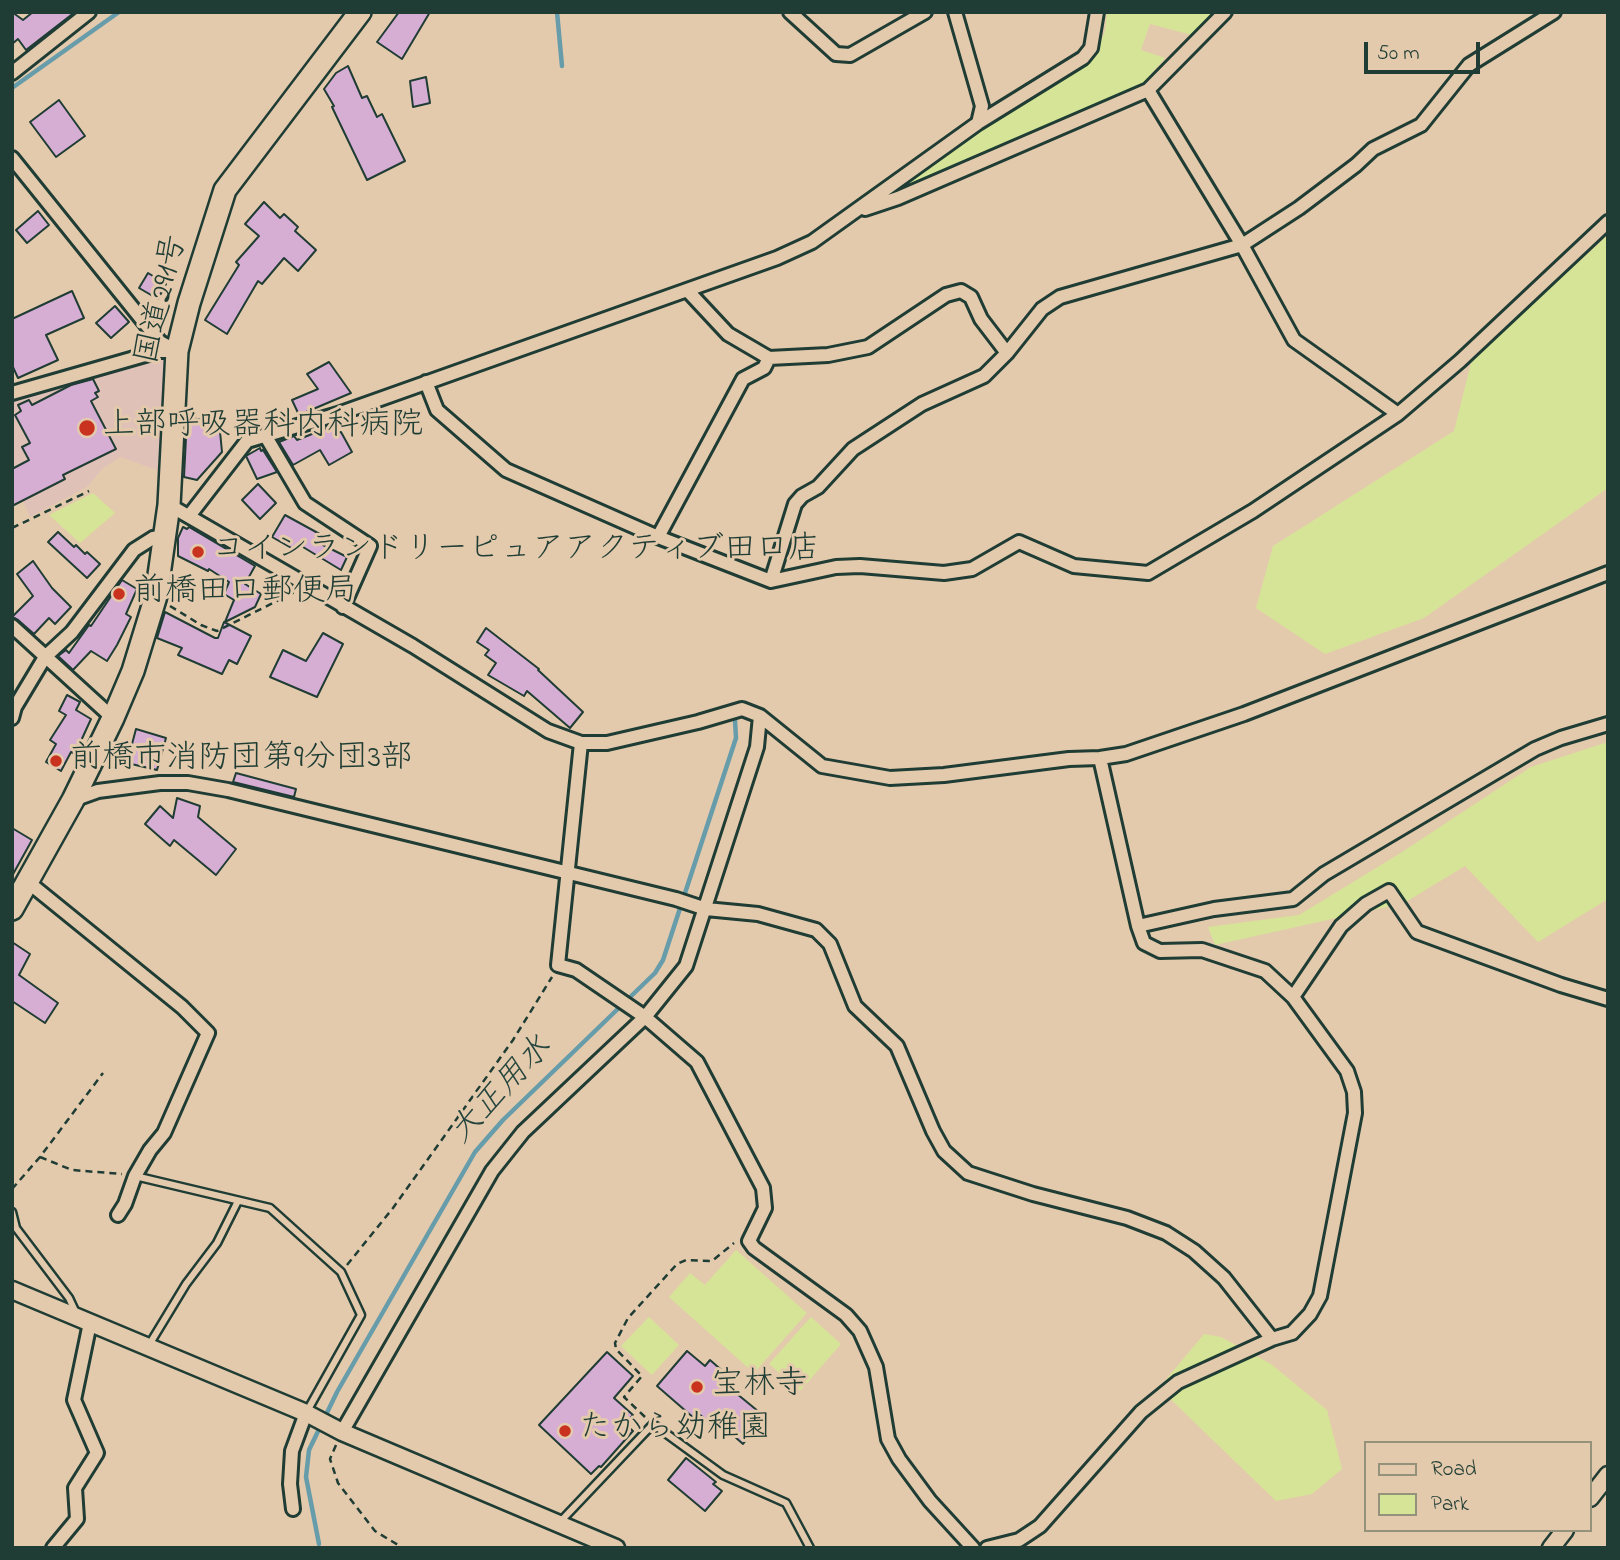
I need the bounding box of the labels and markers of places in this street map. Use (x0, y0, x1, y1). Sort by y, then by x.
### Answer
place label: 上部呼吸器科内科病院 (103, 409, 423, 447)
marker: 上部呼吸器科内科病院 (77, 418, 97, 438)
place label: コインランドリーピュアアクティブ田口店 (212, 533, 820, 571)
marker: コインランドリーピュアアクティブ田口店 (190, 544, 206, 560)
place label: 前橋田口郵便局 (133, 575, 357, 613)
marker: 前橋田口郵便局 (111, 586, 127, 602)
place label: 前橋市消防団第9分団3部 (70, 742, 413, 780)
marker: 前橋市消防団第9分団3部 (48, 753, 64, 769)
place label: 宝林寺 (711, 1368, 807, 1406)
marker: 宝林寺 (689, 1379, 705, 1395)
place label: たから幼稚園 (579, 1412, 771, 1450)
marker: たから幼稚園 (557, 1423, 573, 1439)

